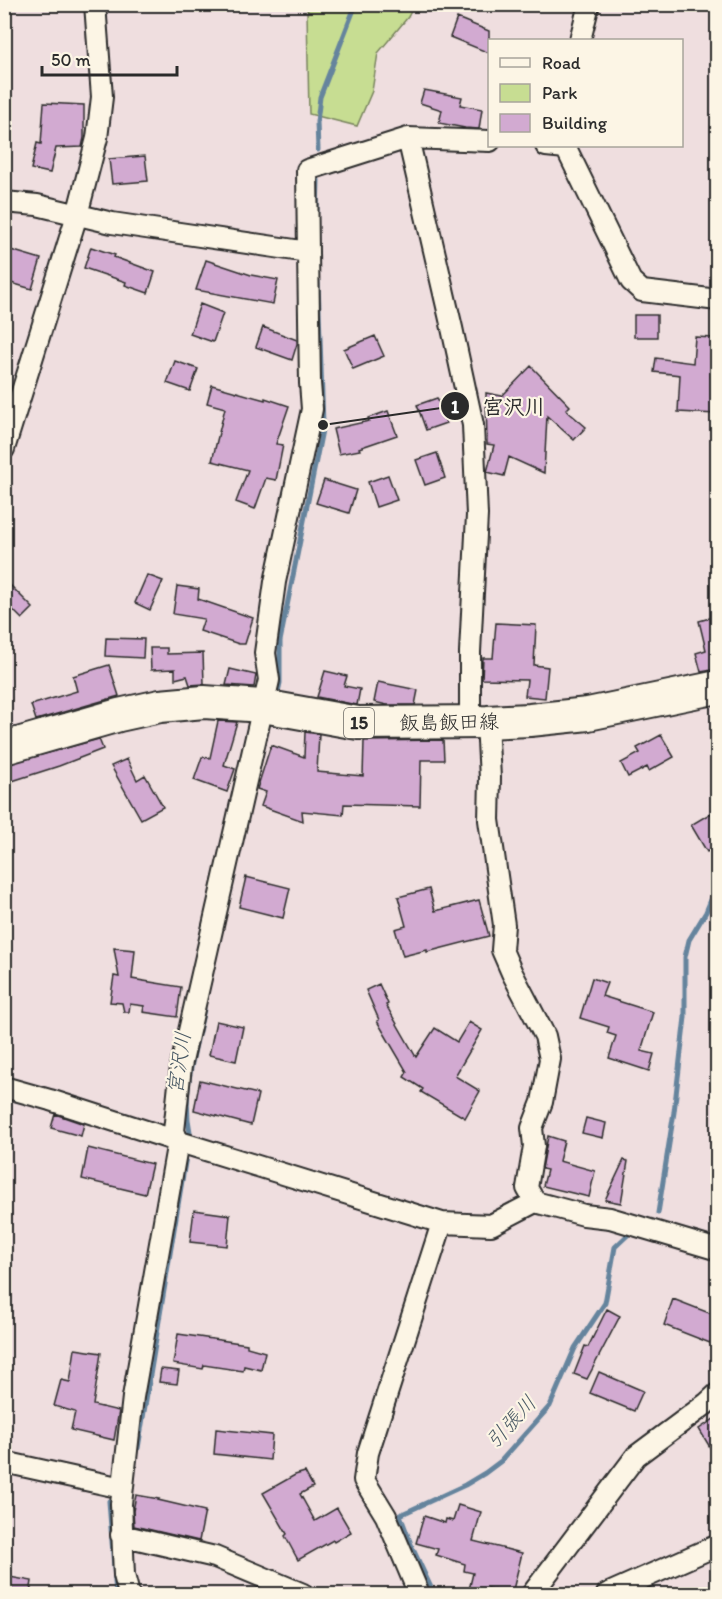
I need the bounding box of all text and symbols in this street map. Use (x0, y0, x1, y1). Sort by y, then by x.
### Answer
scale bar (42, 39, 177, 77)
legend (488, 39, 683, 147)
text: 50 m (51, 49, 91, 71)
text: Road (542, 52, 581, 74)
text: Park (542, 82, 577, 104)
text: Building (542, 112, 608, 134)
callout: 宮沢川 (440, 387, 557, 426)
text: 宮沢川 (483, 394, 546, 419)
text: 1 (451, 396, 460, 418)
road number: 15 (344, 708, 374, 738)
street label: 飯島飯田線 (399, 709, 499, 735)
water label: 宮沢川 (162, 1030, 195, 1096)
water label: 引張川 (480, 1390, 541, 1453)

